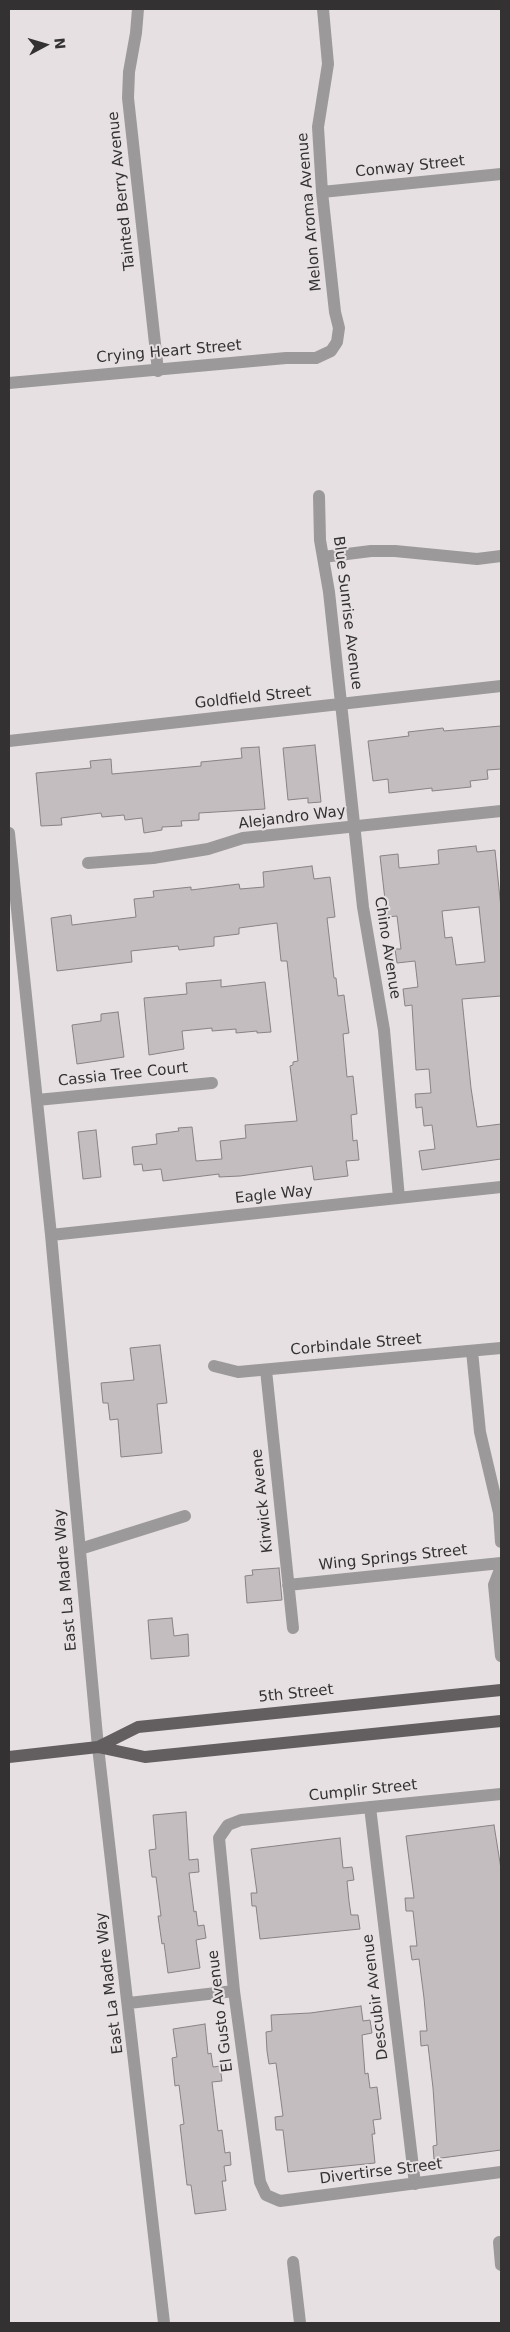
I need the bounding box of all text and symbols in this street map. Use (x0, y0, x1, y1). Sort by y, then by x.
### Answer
north arrow (20, 20, 70, 70)
text: N (51, 37, 68, 50)
street label: Tainted Berry Avenue (105, 111, 139, 271)
street label: Melon Aroma Avenue (294, 132, 326, 292)
street label: Conway Street (354, 152, 466, 182)
street label: Crying Heart Street (96, 337, 242, 367)
street label: Blue Sunrise Avenue (329, 535, 365, 691)
street label: Goldfield Street (194, 683, 312, 713)
street label: Alejandro Way (237, 803, 347, 833)
street label: Chino Avenue (370, 896, 404, 1000)
street label: Cassia Tree Court (57, 1059, 189, 1091)
street label: Eagle Way (234, 1182, 314, 1208)
street label: Corbindale Street (290, 1330, 422, 1360)
street label: Kirwick Avene (249, 1448, 277, 1554)
street label: East La Madre Way (51, 1508, 81, 1652)
street label: Wing Springs Street (318, 1541, 468, 1575)
street label: 5th Street (258, 1681, 334, 1707)
street label: Cumplir Street (308, 1776, 418, 1806)
street label: East La Madre Way (92, 1911, 128, 2055)
street label: Descubir Avenue (359, 1933, 393, 2061)
street label: El Gusto Avenue (205, 1949, 237, 2073)
street label: Divertirse Street (319, 2156, 443, 2188)

